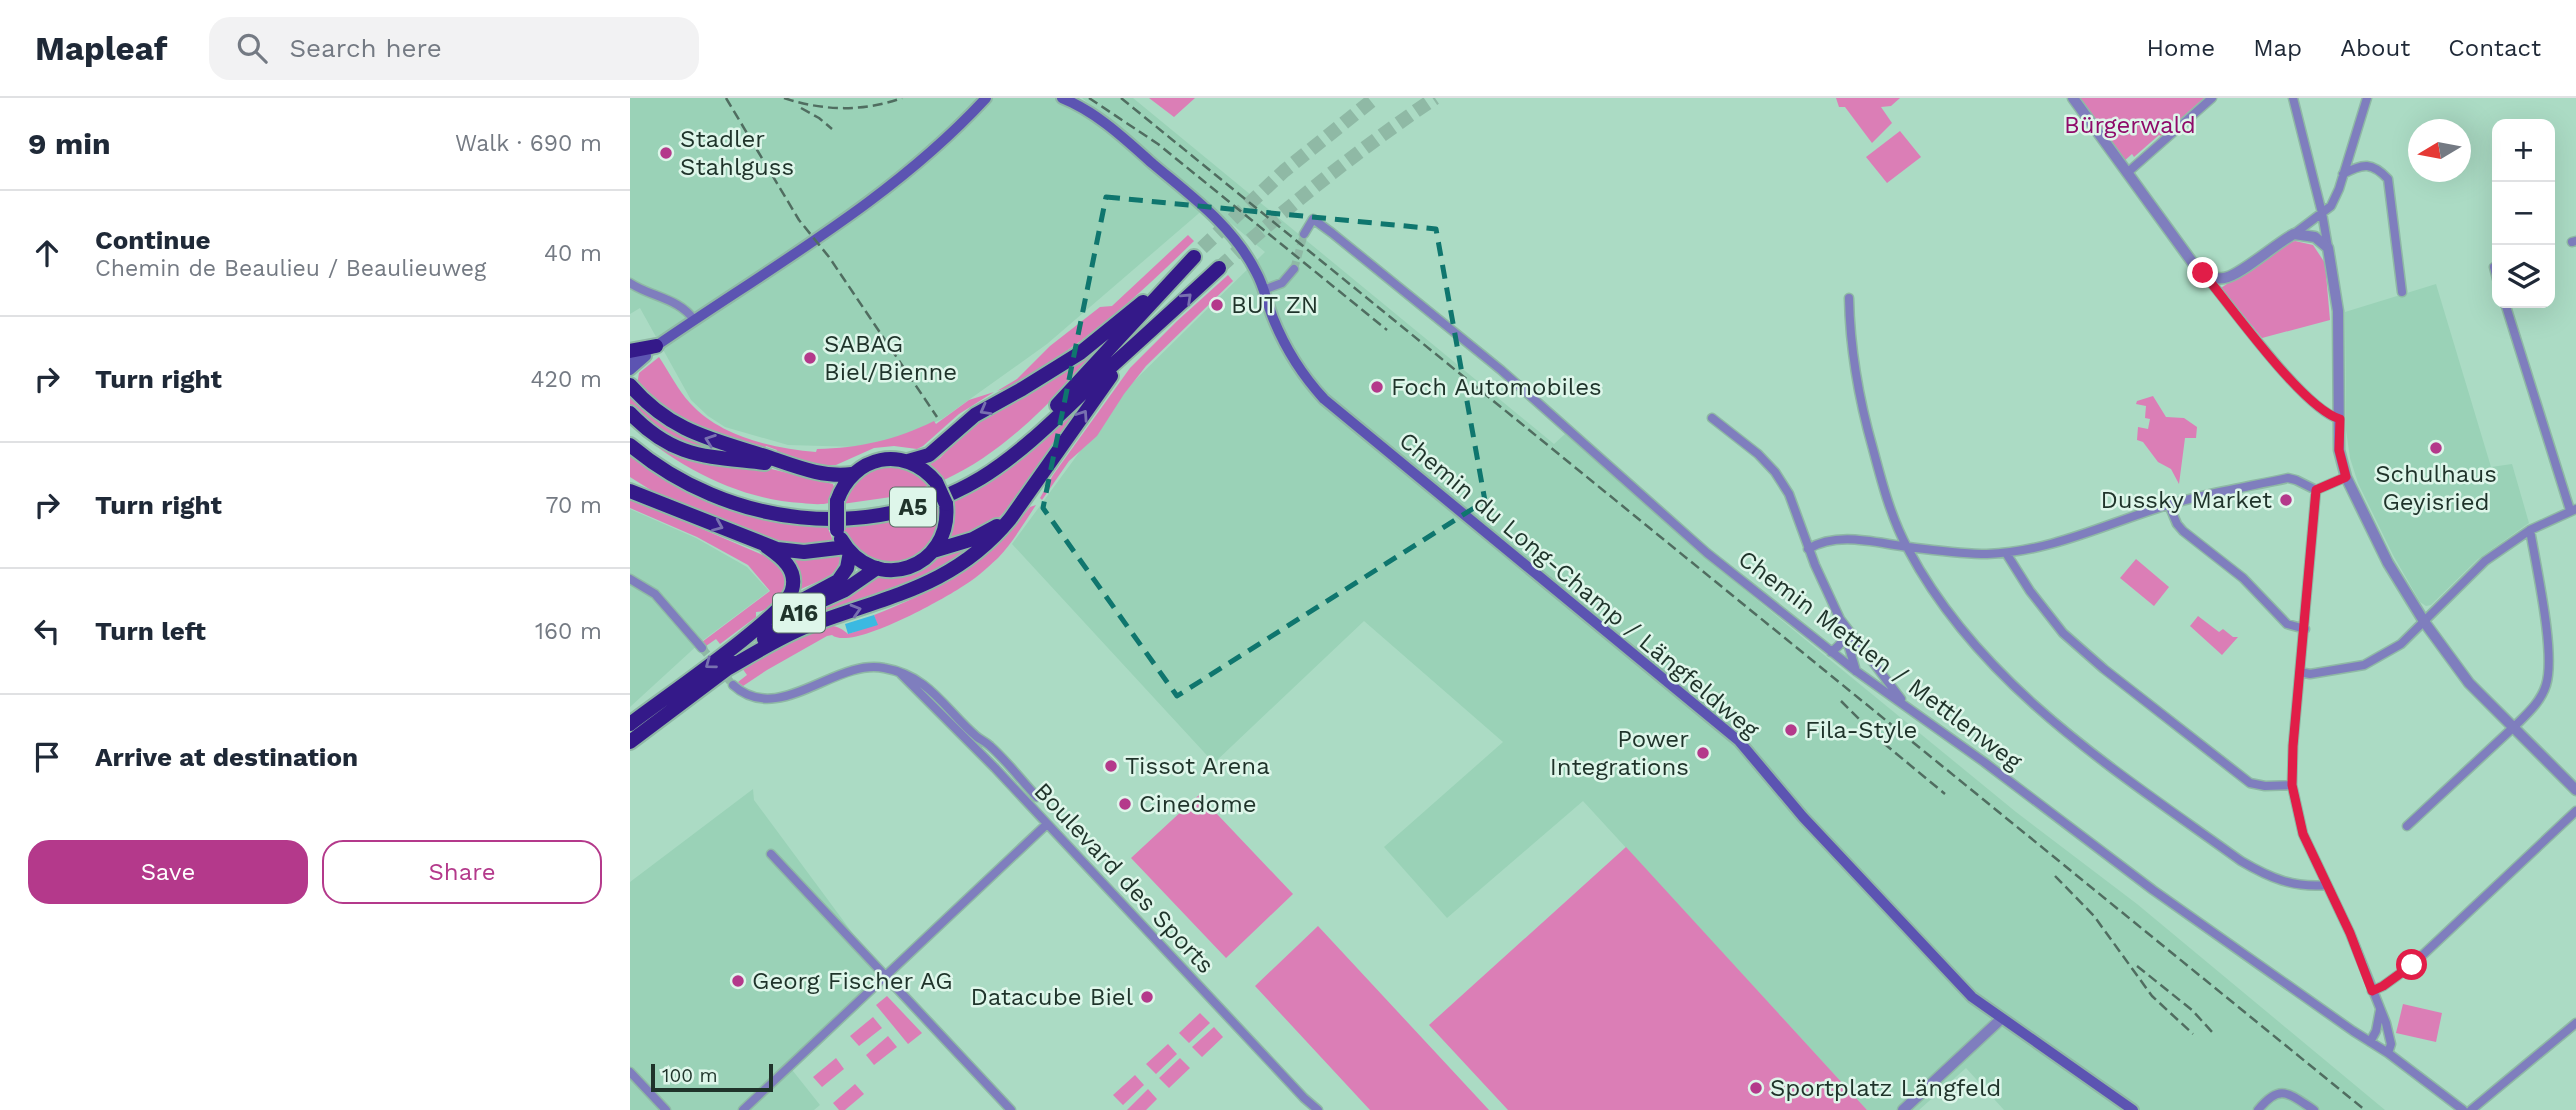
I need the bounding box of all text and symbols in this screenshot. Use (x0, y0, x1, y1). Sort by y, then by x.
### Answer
search box (209, 17, 699, 80)
text: Mapleaf (35, 29, 167, 68)
icon: search (233, 29, 271, 67)
text: Search here (289, 33, 442, 63)
text: Home (2147, 34, 2215, 62)
text: Map (2253, 34, 2302, 62)
text: About (2340, 34, 2410, 62)
text: Contact (2448, 34, 2541, 62)
park label: Bürgerwald (2064, 111, 2196, 139)
north arrow (2408, 119, 2471, 182)
map controls (2492, 119, 2555, 308)
button: + (2492, 119, 2555, 182)
place label: Stadler Stahlguss (680, 125, 794, 181)
text: 9 min (28, 126, 111, 161)
text: Walk · 690 m (455, 130, 602, 157)
marker: Stadler Stahlguss (658, 145, 674, 161)
button: − (2492, 182, 2555, 245)
text: Continue (95, 225, 211, 255)
icon: ahead (28, 234, 66, 272)
text: 40 m (544, 240, 602, 267)
button: layers (2492, 245, 2555, 308)
text: Chemin de Beaulieu / Beaulieuweg (95, 255, 486, 282)
route end (2187, 257, 2218, 288)
place label: BUT ZN (1231, 291, 1318, 319)
one-way arrow (1178, 294, 1191, 307)
marker: BUT ZN (1209, 297, 1225, 313)
place label: SABAG Biel/Bienne (824, 330, 957, 386)
marker: SABAG Biel/Bienne (802, 350, 818, 366)
icon: right (28, 360, 66, 398)
text: Turn right (95, 364, 222, 394)
text: 420 m (530, 366, 602, 393)
place label: Foch Automobiles (1391, 373, 1602, 401)
marker: Foch Automobiles (1369, 379, 1385, 395)
one-way arrow (980, 402, 992, 415)
one-way arrow (1075, 409, 1088, 422)
street label: Chemin du Long-Champ / Längfeldweg (1394, 426, 1765, 744)
one-way arrow (705, 434, 717, 448)
marker: Schulhaus Geyisried (2428, 440, 2444, 456)
place label: Schulhaus Geyisried (2375, 460, 2497, 516)
icon: right (28, 486, 66, 524)
place label: Dussky Market (2101, 486, 2272, 514)
road number: A5 (890, 488, 936, 526)
text: Turn right (95, 490, 222, 520)
text: 70 m (545, 492, 602, 519)
marker: Dussky Market (2278, 492, 2294, 508)
one-way arrow (711, 518, 723, 532)
street label: Chemin Mettlen / Mettlenweg (1733, 544, 2027, 776)
road number: A16 (773, 593, 825, 632)
one-way arrow (849, 604, 861, 619)
icon: left (28, 612, 66, 650)
text: Turn left (95, 616, 206, 646)
text: 160 m (535, 618, 602, 645)
one-way arrow (705, 655, 717, 668)
place label: Fila-Style (1805, 716, 1917, 744)
marker: Fila-Style (1783, 722, 1799, 738)
place label: Power Integrations (1550, 725, 1689, 781)
icon: arrive (28, 738, 66, 776)
text: Arrive at destination (95, 742, 358, 772)
marker: Power Integrations (1695, 745, 1711, 761)
place label: Tissot Arena (1125, 752, 1270, 780)
marker: Tissot Arena (1103, 758, 1119, 774)
street label: Boulevard des Sports (1028, 777, 1220, 979)
place label: Cinedome (1139, 790, 1257, 818)
marker: Cinedome (1117, 796, 1133, 812)
button: Save (28, 840, 308, 904)
button: Share (322, 840, 602, 904)
route start (2396, 949, 2427, 980)
place label: Georg Fischer AG (752, 967, 953, 995)
marker: Georg Fischer AG (730, 973, 746, 989)
place label: Datacube Biel (970, 983, 1134, 1011)
marker: Datacube Biel (1139, 989, 1155, 1005)
scale bar (651, 1061, 774, 1093)
text: 100 m (662, 1064, 718, 1087)
place label: Sportplatz Längfeld (1770, 1074, 2001, 1102)
marker: Sportplatz Längfeld (1748, 1080, 1764, 1096)

